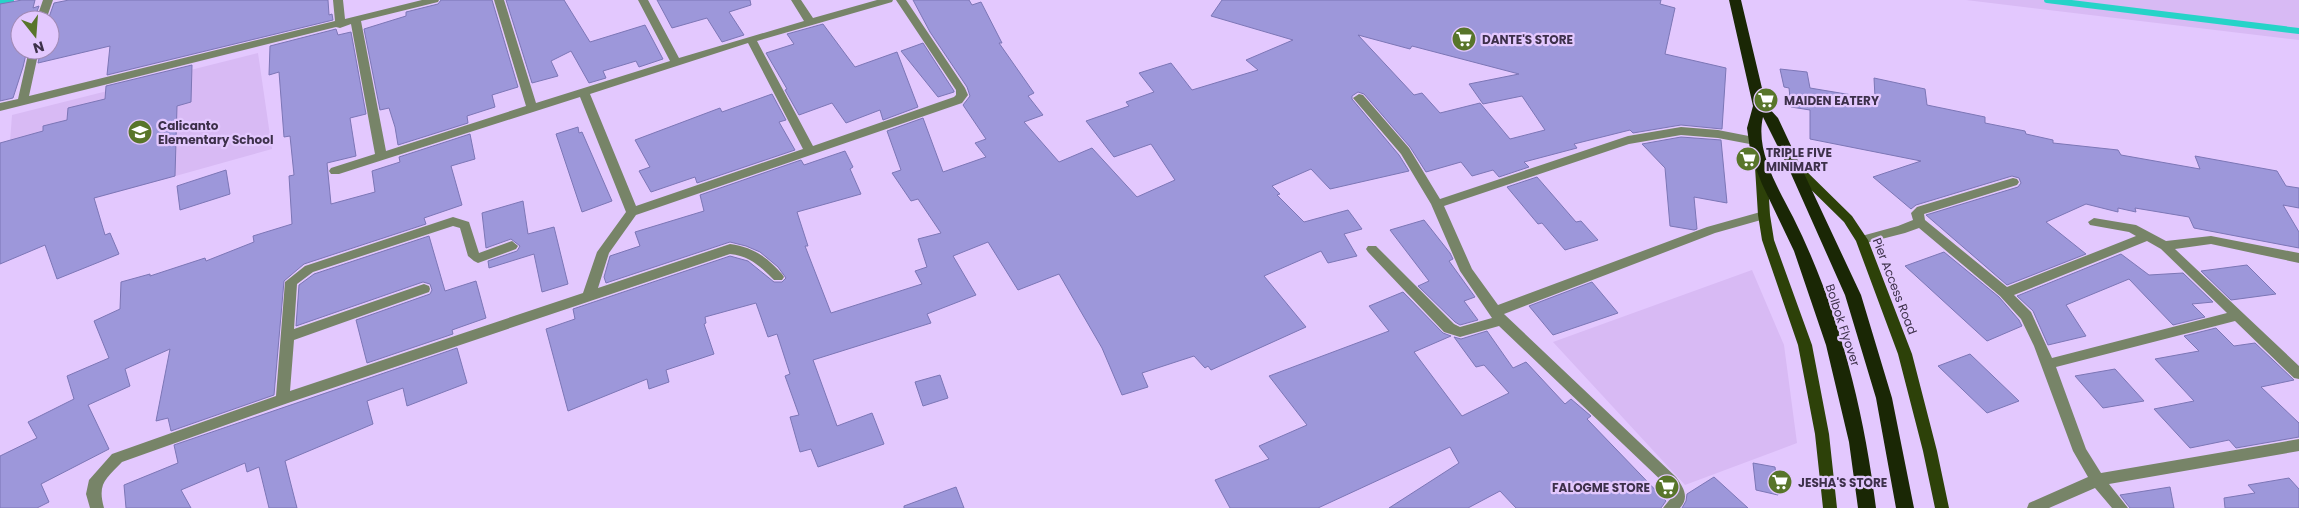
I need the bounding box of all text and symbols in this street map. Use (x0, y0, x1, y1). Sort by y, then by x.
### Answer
north arrow (10, 10, 60, 60)
supermarket icon: DANTE'S STORE (1451, 26, 1477, 52)
place label: DANTE'S STORE (1482, 31, 1573, 48)
text: N (31, 36, 47, 59)
supermarket icon: MAIDEN EATERY (1753, 87, 1779, 113)
place label: MAIDEN EATERY (1784, 92, 1879, 109)
place label: Calicanto Elementary School (158, 117, 273, 148)
school or university icon: Calicanto Elementary School (127, 119, 153, 145)
place label: TRIPLE FIVE MINIMART (1766, 144, 1832, 175)
supermarket icon: TRIPLE FIVE MINIMART (1735, 146, 1761, 172)
street label: Pier Access Road (1869, 235, 1921, 337)
street label: Bolbok Flyover (1822, 282, 1864, 369)
supermarket icon: JESHA'S STORE (1767, 469, 1793, 495)
supermarket icon: FALOGME STORE (1654, 474, 1680, 500)
place label: JESHA'S STORE (1798, 474, 1887, 491)
place label: FALOGME STORE (1552, 479, 1650, 496)

